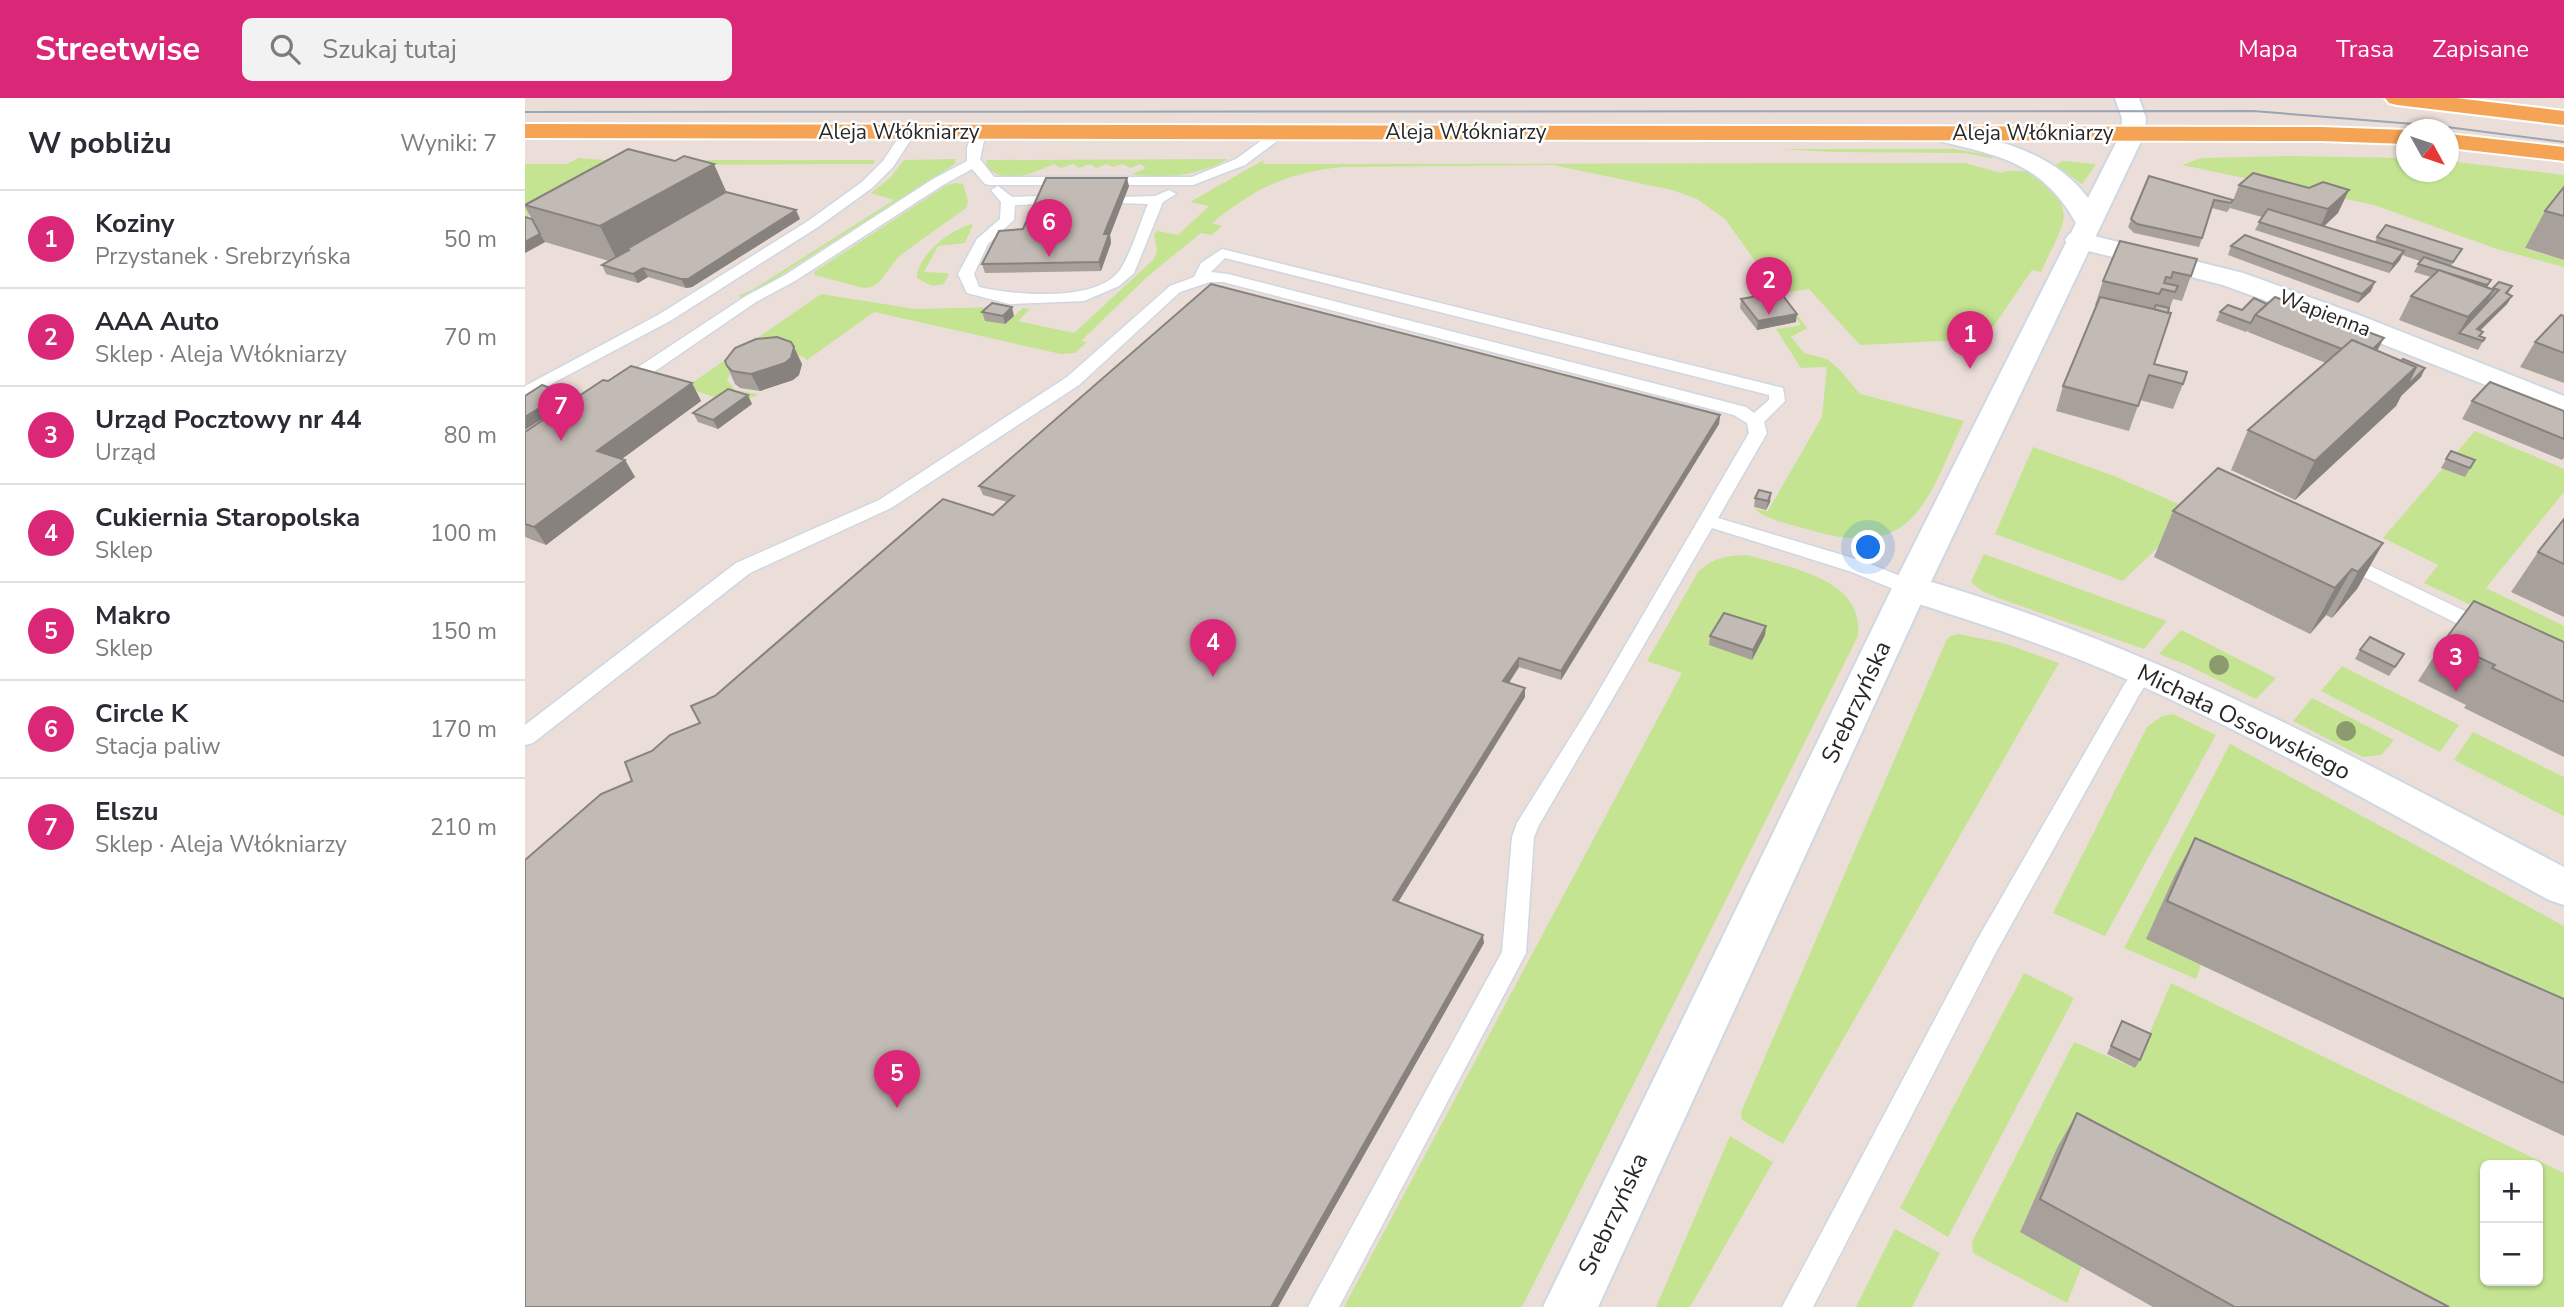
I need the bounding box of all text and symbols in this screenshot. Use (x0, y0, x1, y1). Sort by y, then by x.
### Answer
search box (242, 18, 732, 81)
text: Streetwise (35, 27, 200, 72)
icon: search (266, 30, 304, 68)
text: Szukaj tutaj (322, 32, 457, 67)
text: Mapa (2238, 33, 2298, 65)
text: Trasa (2336, 33, 2394, 65)
text: Zapisane (2432, 33, 2529, 65)
street label: Aleja Włókniarzy (818, 118, 980, 146)
street label: Aleja Włókniarzy (1385, 118, 1547, 146)
street label: Aleja Włókniarzy (1952, 119, 2114, 147)
north arrow (2396, 119, 2459, 182)
text: W pobliżu (28, 123, 172, 164)
text: Wyniki: 7 (400, 128, 497, 159)
pin: 6 (1026, 199, 1072, 257)
text: Koziny (95, 206, 174, 241)
text: 1 (44, 224, 58, 255)
text: 50 m (444, 224, 497, 255)
text: Przystanek · Srebrzyńska (95, 241, 351, 272)
pin: 2 (1746, 257, 1792, 315)
street label: Wapienna (2275, 283, 2375, 343)
text: AAA Auto (95, 304, 219, 339)
pin: 1 (1947, 311, 1993, 369)
text: 2 (44, 322, 58, 353)
text: 70 m (444, 322, 497, 353)
text: Sklep · Aleja Włókniarzy (95, 339, 347, 370)
pin: 7 (538, 383, 584, 441)
text: Urząd Pocztowy nr 44 (95, 402, 362, 437)
text: 3 (44, 420, 58, 451)
text: 80 m (444, 420, 497, 451)
text: Urząd (95, 437, 156, 468)
text: Cukiernia Staropolska (95, 500, 360, 535)
text: 4 (44, 518, 58, 549)
text: 100 m (430, 518, 497, 549)
your location (1851, 530, 1885, 564)
text: Sklep (95, 535, 153, 566)
text: Makro (95, 598, 171, 633)
text: 5 (44, 616, 58, 647)
text: 150 m (430, 616, 497, 647)
pin: 4 (1190, 619, 1236, 677)
text: Sklep (95, 633, 153, 664)
pin: 3 (2433, 634, 2479, 692)
street label: Srebrzyńska (1814, 636, 1898, 768)
street label: Michała Ossowskiego (2132, 656, 2356, 788)
text: Circle K (95, 696, 188, 731)
text: 6 (44, 714, 58, 745)
text: 170 m (430, 714, 497, 745)
text: Stacja paliw (95, 731, 221, 762)
text: Elszu (95, 794, 159, 829)
text: 7 (44, 812, 58, 843)
text: 210 m (430, 812, 497, 843)
text: Sklep · Aleja Włókniarzy (95, 829, 347, 860)
pin: 5 (874, 1050, 920, 1108)
street label: Srebrzyńska (1571, 1148, 1655, 1280)
map controls (2480, 1160, 2543, 1286)
button: + (2480, 1160, 2543, 1223)
button: − (2480, 1223, 2543, 1286)

